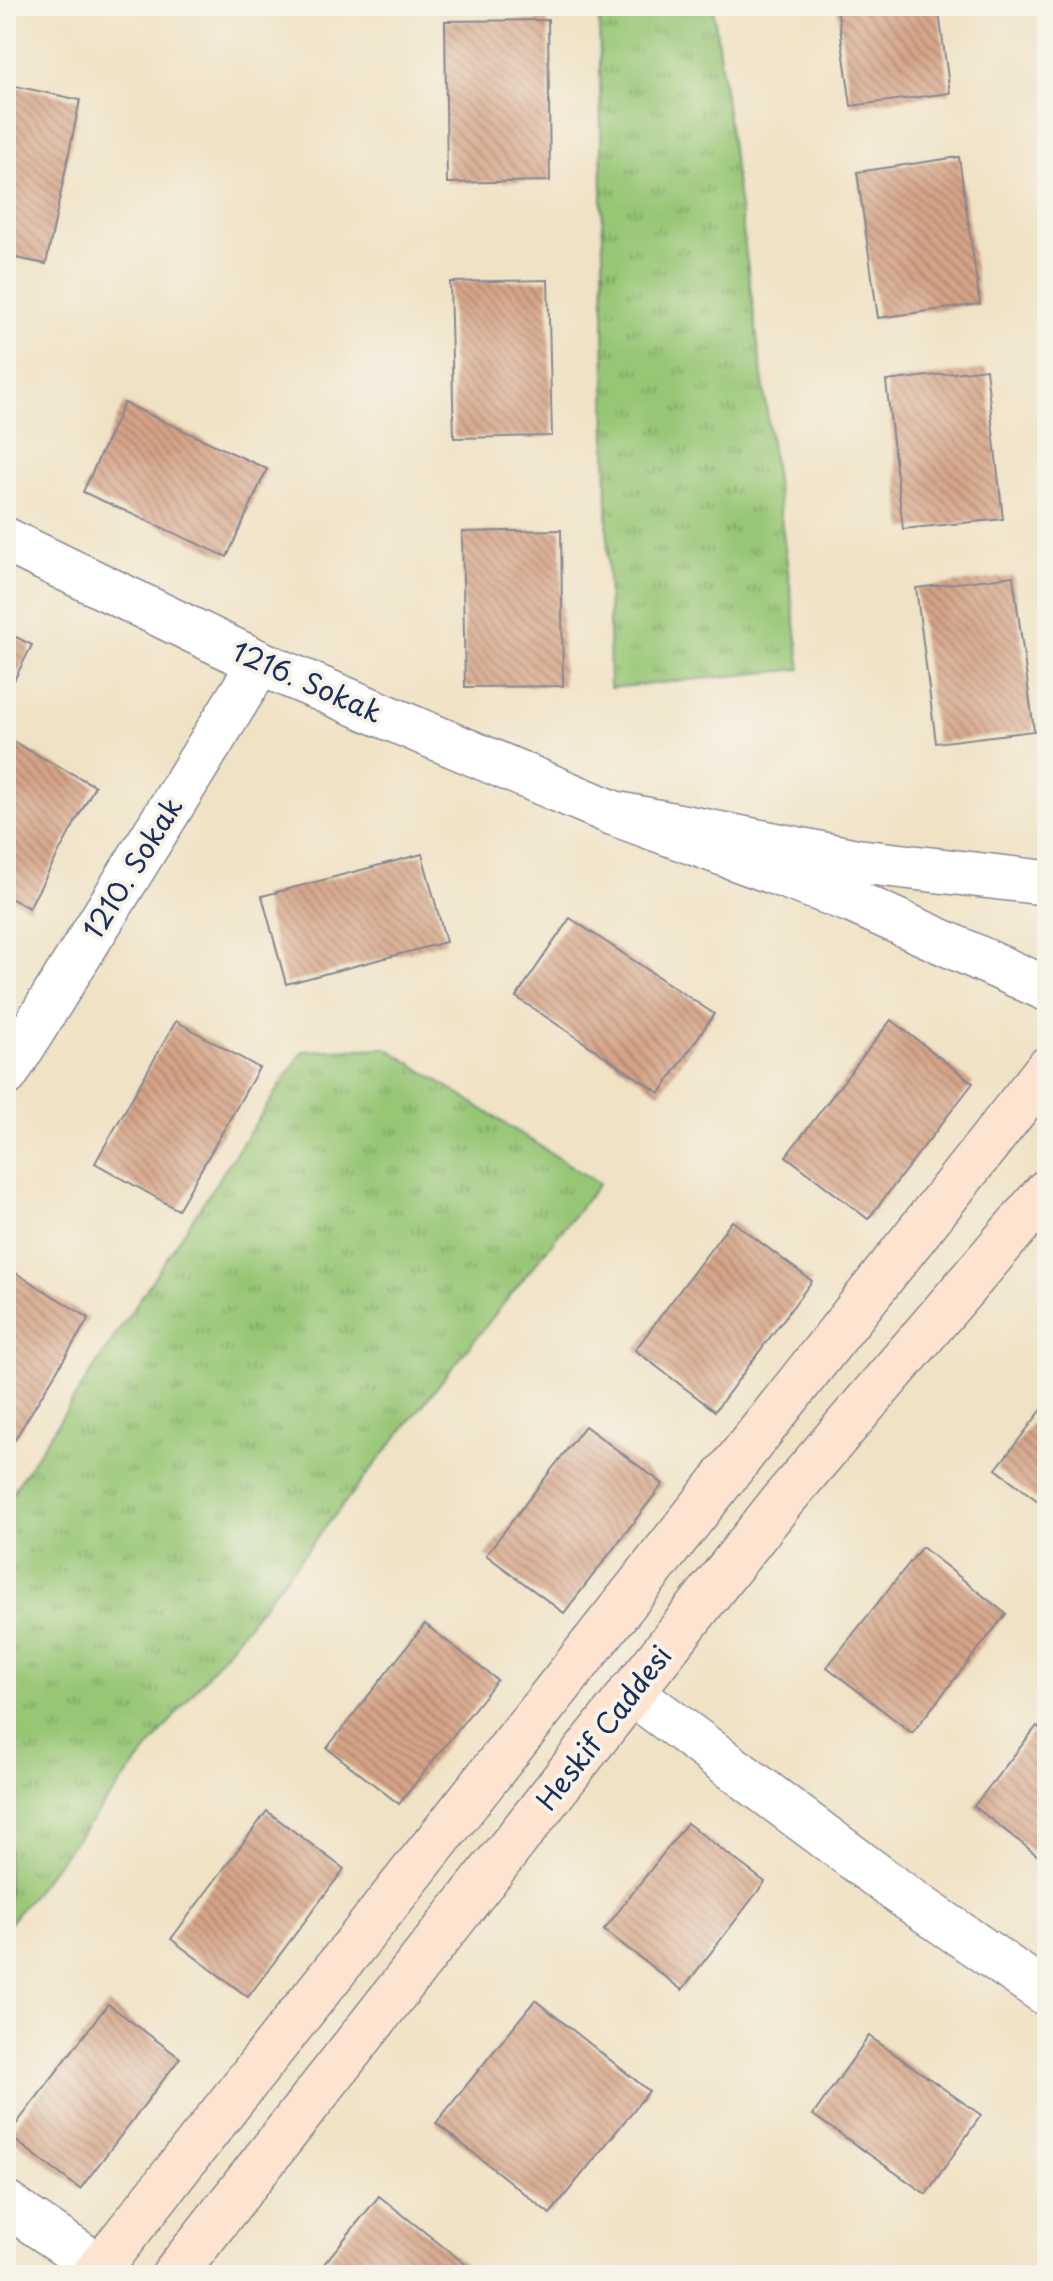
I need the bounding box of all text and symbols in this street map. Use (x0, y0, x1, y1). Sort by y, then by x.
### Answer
street label: 1216. Sokak (226, 628, 390, 733)
street label: 1210. Sokak (71, 788, 192, 947)
street label: Heskif Caddesi (525, 1635, 681, 1819)

